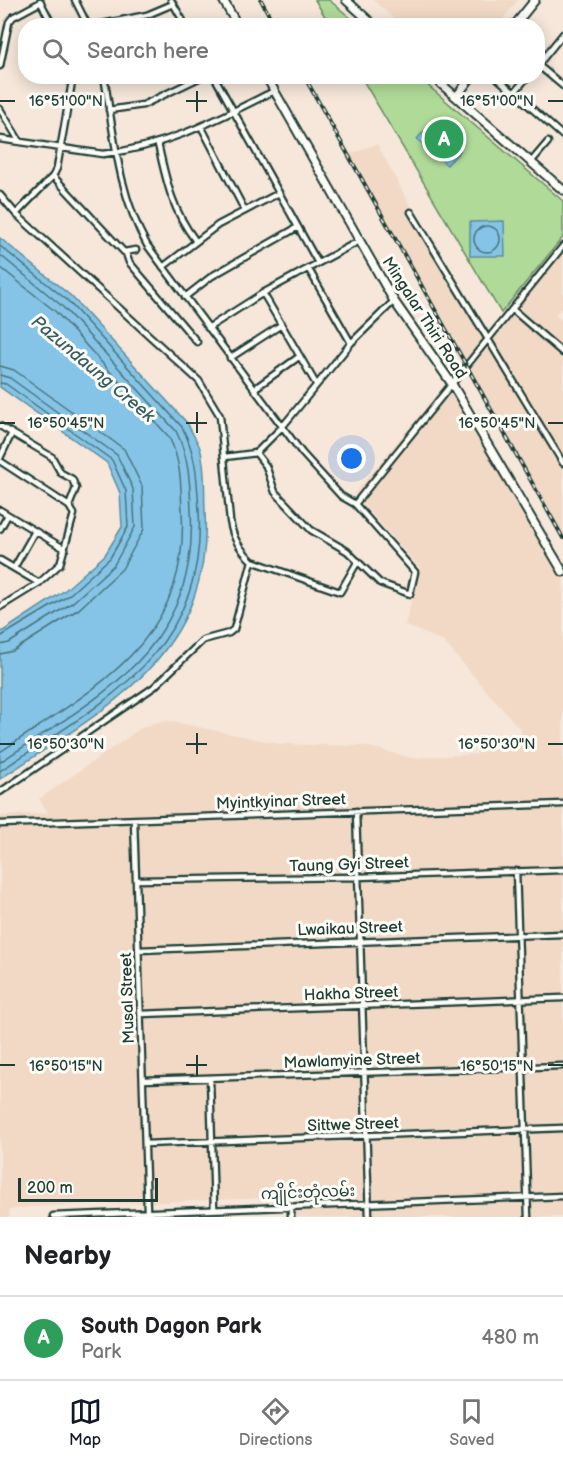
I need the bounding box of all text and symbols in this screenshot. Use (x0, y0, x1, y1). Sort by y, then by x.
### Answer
search box (18, 18, 545, 84)
icon: search (39, 35, 72, 68)
text: Search here (87, 38, 209, 65)
text: 16°51'00"N (29, 92, 103, 111)
text: 16°51'00"N (460, 92, 534, 111)
pin: A (424, 116, 464, 162)
street label: Mingalar Thiri Road (378, 254, 470, 382)
water label: Pazundaung Creek (27, 311, 160, 427)
text: 16°50'45"N (28, 414, 104, 433)
text: 16°50'45"N (459, 414, 535, 433)
your location (337, 444, 366, 473)
text: 16°50'30"N (27, 735, 105, 754)
text: 16°50'30"N (458, 735, 536, 754)
street label: Myintkyinar Street (216, 790, 346, 814)
street label: Taung Gyi Street (289, 853, 409, 877)
street label: Lwaikau Street (297, 918, 403, 940)
street label: Musal Street (117, 952, 139, 1044)
street label: Hakha Street (303, 983, 399, 1005)
street label: Mawlamyine Street (283, 1049, 421, 1073)
text: 16°50'15"N (29, 1057, 103, 1076)
text: 16°50'15"N (460, 1057, 534, 1076)
street label: Sittwe Street (307, 1114, 399, 1136)
scale bar (18, 1175, 158, 1202)
text: 200 m (27, 1179, 73, 1198)
street label: ကျိုင်းတုံလမ်း (260, 1179, 356, 1208)
text: Nearby (24, 1241, 111, 1272)
text: South Dagon Park (81, 1313, 261, 1340)
text: A (37, 1326, 50, 1350)
text: 480 m (481, 1326, 539, 1350)
text: Park (81, 1340, 121, 1364)
tab: Map (69, 1395, 102, 1450)
tab: Directions (239, 1395, 312, 1450)
tab: Saved (449, 1395, 494, 1450)

